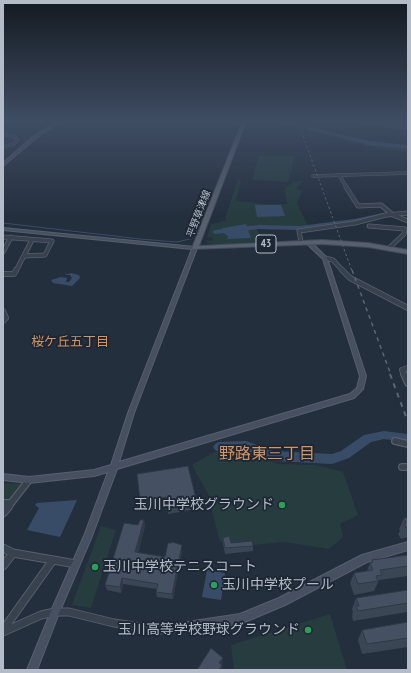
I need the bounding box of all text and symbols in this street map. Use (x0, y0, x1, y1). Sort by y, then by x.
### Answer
street label: 平野草津線 (184, 189, 214, 239)
road number: 43 (256, 235, 276, 253)
district label: 桜ケ丘五丁目 (31, 334, 109, 350)
district label: 野路東三丁目 (219, 444, 315, 464)
place label: 玉川中学校グラウンド (134, 497, 274, 513)
marker: 玉川中学校グラウンド (277, 500, 287, 510)
place label: 玉川中学校テニスコート (103, 559, 257, 575)
marker: 玉川中学校テニスコート (90, 562, 100, 572)
place label: 玉川中学校プール (222, 577, 334, 593)
marker: 玉川中学校プール (209, 580, 219, 590)
place label: 玉川高等学校野球グラウンド (118, 622, 300, 638)
marker: 玉川高等学校野球グラウンド (303, 625, 313, 635)

